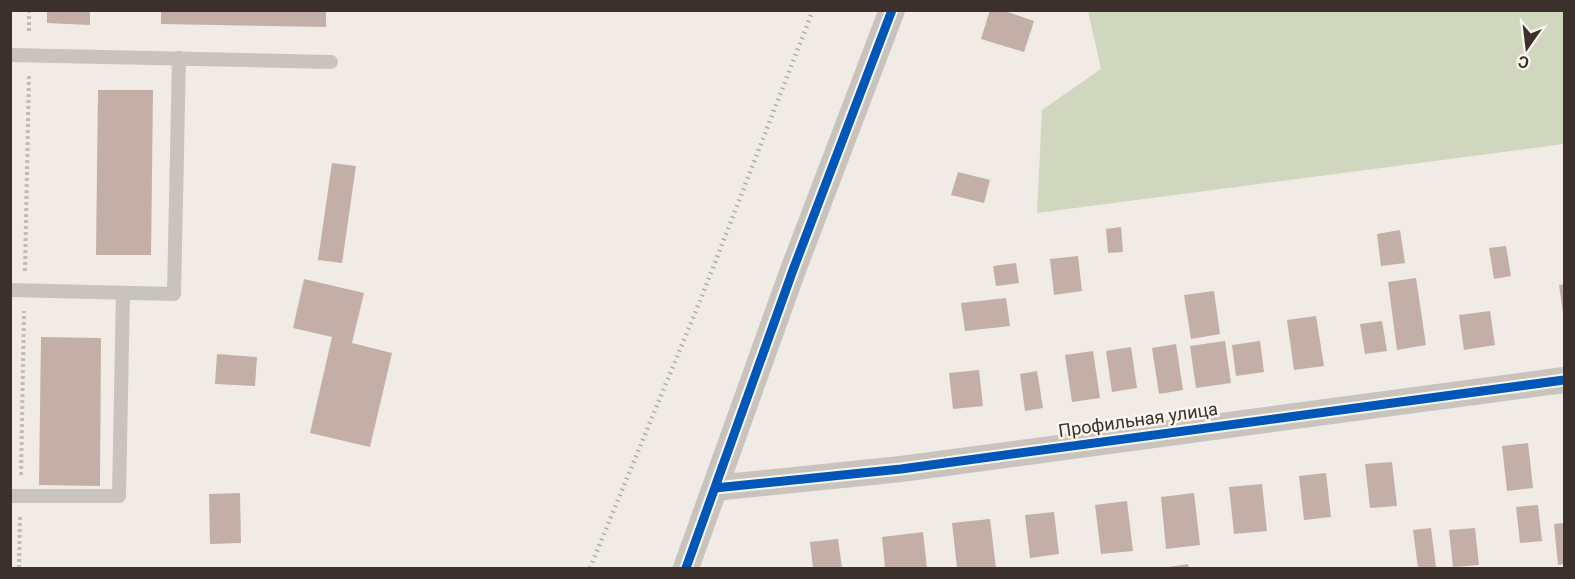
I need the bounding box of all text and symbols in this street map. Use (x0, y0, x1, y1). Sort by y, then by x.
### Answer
north arrow (1497, 18, 1557, 78)
text: С (1516, 52, 1531, 73)
street label: Профильная улица (1057, 398, 1219, 441)

